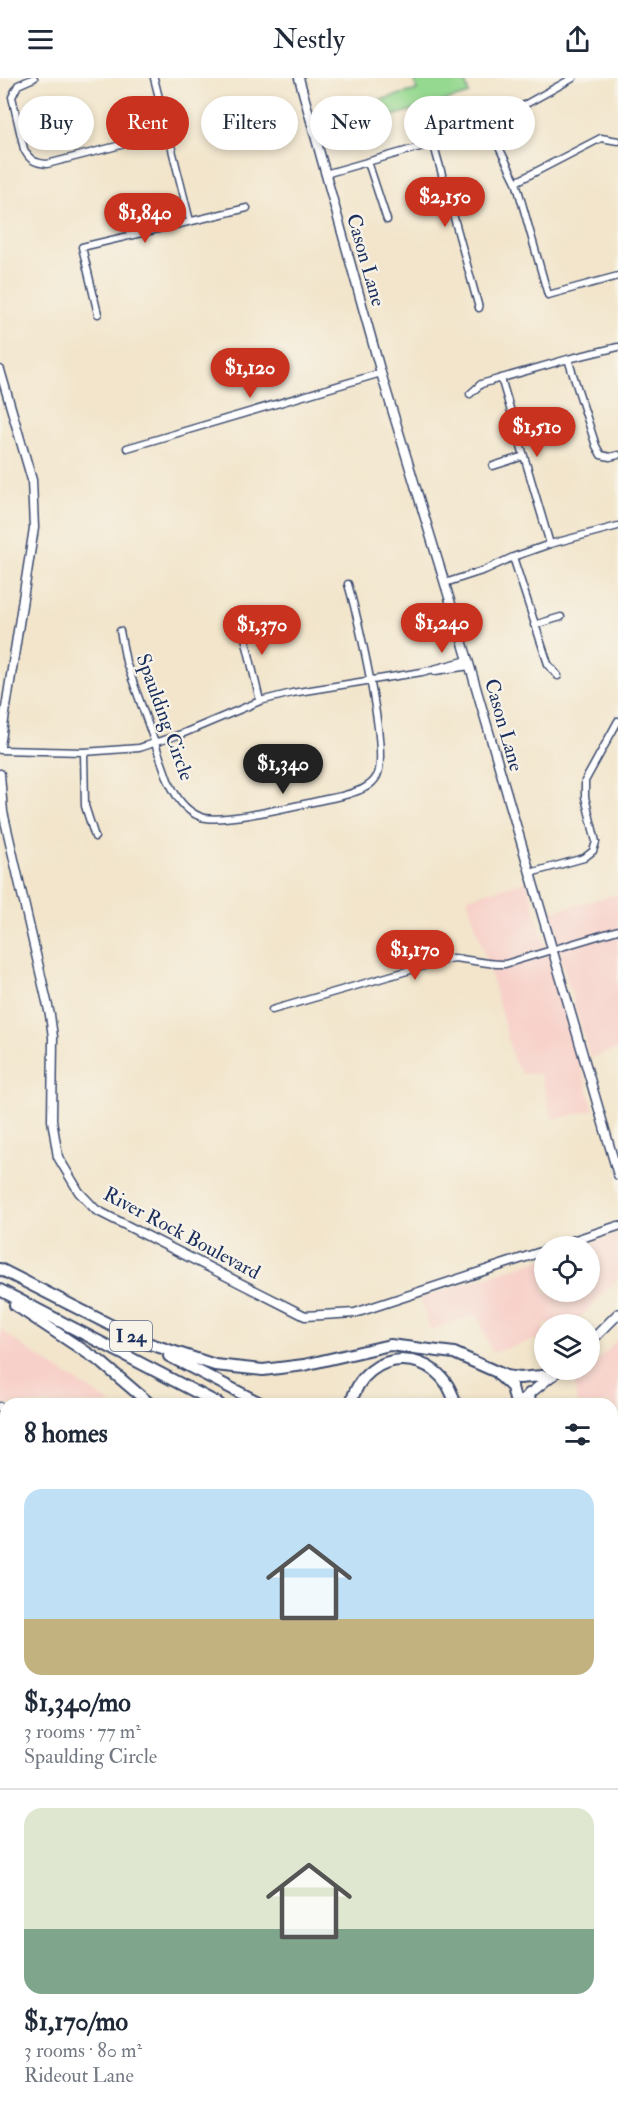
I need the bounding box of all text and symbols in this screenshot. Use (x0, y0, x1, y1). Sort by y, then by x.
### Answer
icon: menu (24, 23, 57, 56)
text: Nestly (273, 23, 345, 56)
icon: share (561, 23, 594, 56)
chip: Buy (18, 96, 94, 150)
chip: Rent (106, 96, 189, 150)
chip: Filters (201, 96, 298, 150)
chip: New (310, 96, 392, 150)
chip: Apartment (404, 96, 535, 150)
pin: $2,150 (396, 177, 494, 228)
text: $2,150 (419, 184, 471, 209)
pin: $1,840 (96, 193, 194, 244)
text: $1,840 (118, 200, 172, 225)
street label: Cason Lane (341, 211, 391, 309)
pin: $1,120 (201, 348, 299, 399)
text: $1,120 (225, 355, 275, 380)
pin: $1,510 (488, 407, 586, 458)
text: $1,510 (513, 414, 561, 439)
pin: $1,240 (393, 603, 491, 654)
pin: $1,370 (213, 605, 311, 656)
text: $1,240 (415, 610, 469, 635)
text: $1,370 (237, 612, 287, 637)
street label: Spaulding Circle (130, 650, 199, 784)
street label: Cason Lane (479, 676, 529, 774)
pin: $1,340 (234, 744, 332, 795)
text: $1,340 (257, 751, 309, 776)
pin: $1,170 (366, 930, 464, 981)
text: $1,170 (390, 937, 440, 962)
street label: River Rock Boulevard (99, 1181, 265, 1285)
map controls (534, 1236, 600, 1380)
button: locate (534, 1236, 600, 1302)
button: layers (534, 1314, 600, 1380)
road number: I 24 (110, 1321, 152, 1351)
text: 8 homes (24, 1418, 108, 1450)
icon: filters (561, 1418, 594, 1451)
icon: home (255, 1528, 363, 1636)
text: $1,340/mo (24, 1687, 131, 1719)
text: 3 rooms · 77 m² (24, 1719, 141, 1744)
text: Spaulding Circle (24, 1744, 157, 1769)
icon: home (255, 1847, 363, 1955)
text: $1,170/mo (24, 2006, 128, 2038)
text: 3 rooms · 80 m² (24, 2038, 142, 2063)
text: Rideout Lane (24, 2063, 134, 2088)

